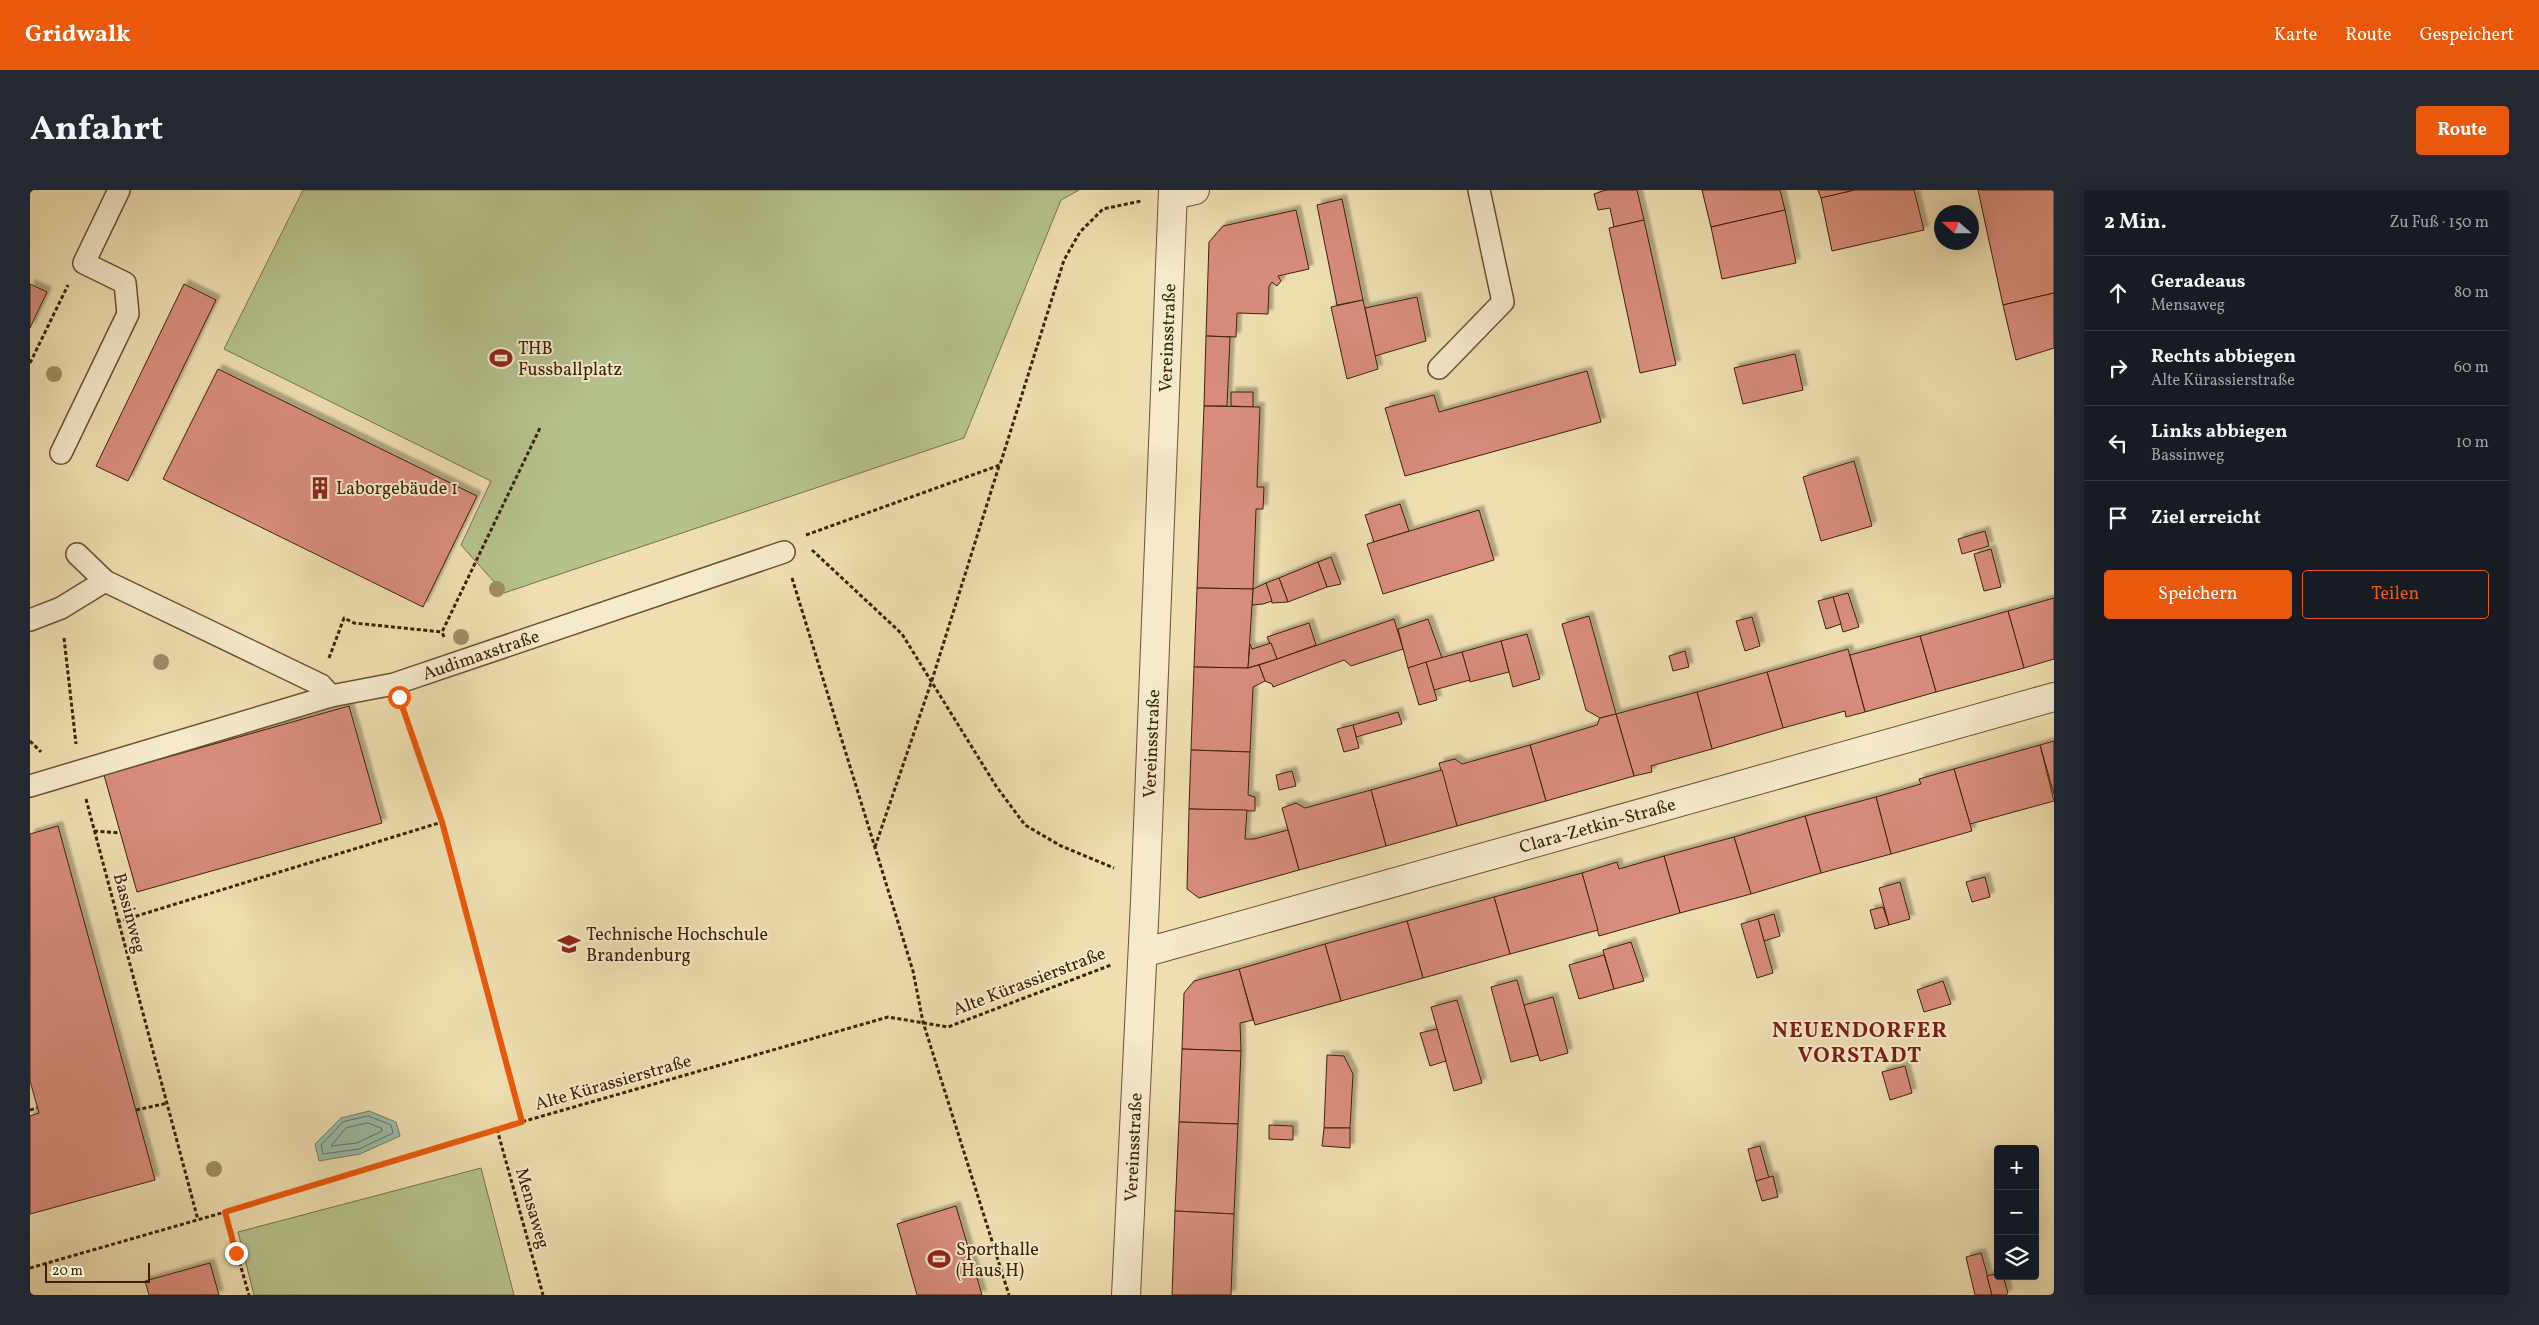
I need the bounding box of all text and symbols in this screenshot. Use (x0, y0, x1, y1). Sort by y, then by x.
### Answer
text: Gridwalk (25, 18, 131, 52)
text: Karte (2274, 23, 2317, 48)
text: Route (2345, 23, 2392, 48)
text: Gespeichert (2420, 23, 2514, 48)
text: Anfahrt (30, 106, 163, 154)
button: Route (2416, 106, 2509, 155)
north arrow (1934, 205, 1979, 250)
text: 2 Min. (2104, 208, 2167, 237)
text: Zu Fuß · 150 m (2389, 212, 2489, 234)
text: Geradeaus (2151, 269, 2246, 295)
icon: ahead (2104, 279, 2132, 307)
text: 80 m (2454, 282, 2489, 304)
street label: Vereinsstraße (1154, 283, 1183, 393)
text: Mensaweg (2151, 295, 2225, 317)
place label: THB Fussballplatz (518, 337, 622, 383)
text: Rechts abbiegen (2151, 344, 2296, 370)
sports icon: THB Fussballplatz (488, 345, 514, 371)
icon: right (2104, 354, 2132, 382)
text: 60 m (2454, 357, 2489, 379)
text: Alte Kürassierstraße (2151, 370, 2295, 392)
text: Links abbiegen (2151, 419, 2288, 445)
icon: left (2104, 429, 2132, 457)
text: 10 m (2456, 432, 2489, 454)
text: Bassinweg (2151, 445, 2224, 467)
building icon: Laborgebäude 1 (307, 475, 333, 501)
place label: Laborgebäude 1 (336, 477, 458, 502)
icon: arrive (2104, 504, 2132, 532)
text: Ziel erreicht (2151, 505, 2261, 531)
button: Speichern (2104, 570, 2292, 619)
button: Teilen (2302, 570, 2489, 619)
street label: Audimaxstraße (420, 625, 543, 687)
route start (388, 686, 411, 709)
street label: Vereinsstraße (1138, 689, 1167, 799)
street label: Clara-Zetkin-Straße (1517, 793, 1679, 861)
street label: Bassinweg (106, 870, 151, 956)
place label: Technische Hochschule Brandenburg (586, 923, 768, 969)
school or university icon: Technische Hochschule Brandenburg (556, 931, 582, 957)
street label: Alte Kürassierstraße (949, 942, 1110, 1023)
district label: NEUENDORFER VORSTADT (1772, 1016, 1948, 1072)
street label: Alte Kürassierstraße (532, 1049, 695, 1118)
street label: Vereinsstraße (1120, 1092, 1150, 1202)
map controls (1994, 1145, 2039, 1280)
button: + (1994, 1145, 2039, 1190)
street label: Mensaweg (508, 1165, 555, 1252)
button: − (1994, 1190, 2039, 1235)
button: layers (1994, 1235, 2039, 1280)
place label: Sporthalle (Haus H) (956, 1238, 1039, 1284)
route end (225, 1242, 248, 1265)
sports icon: Sporthalle (Haus H) (926, 1246, 952, 1272)
scale bar (45, 1260, 150, 1283)
text: 20 m (52, 1262, 83, 1281)

